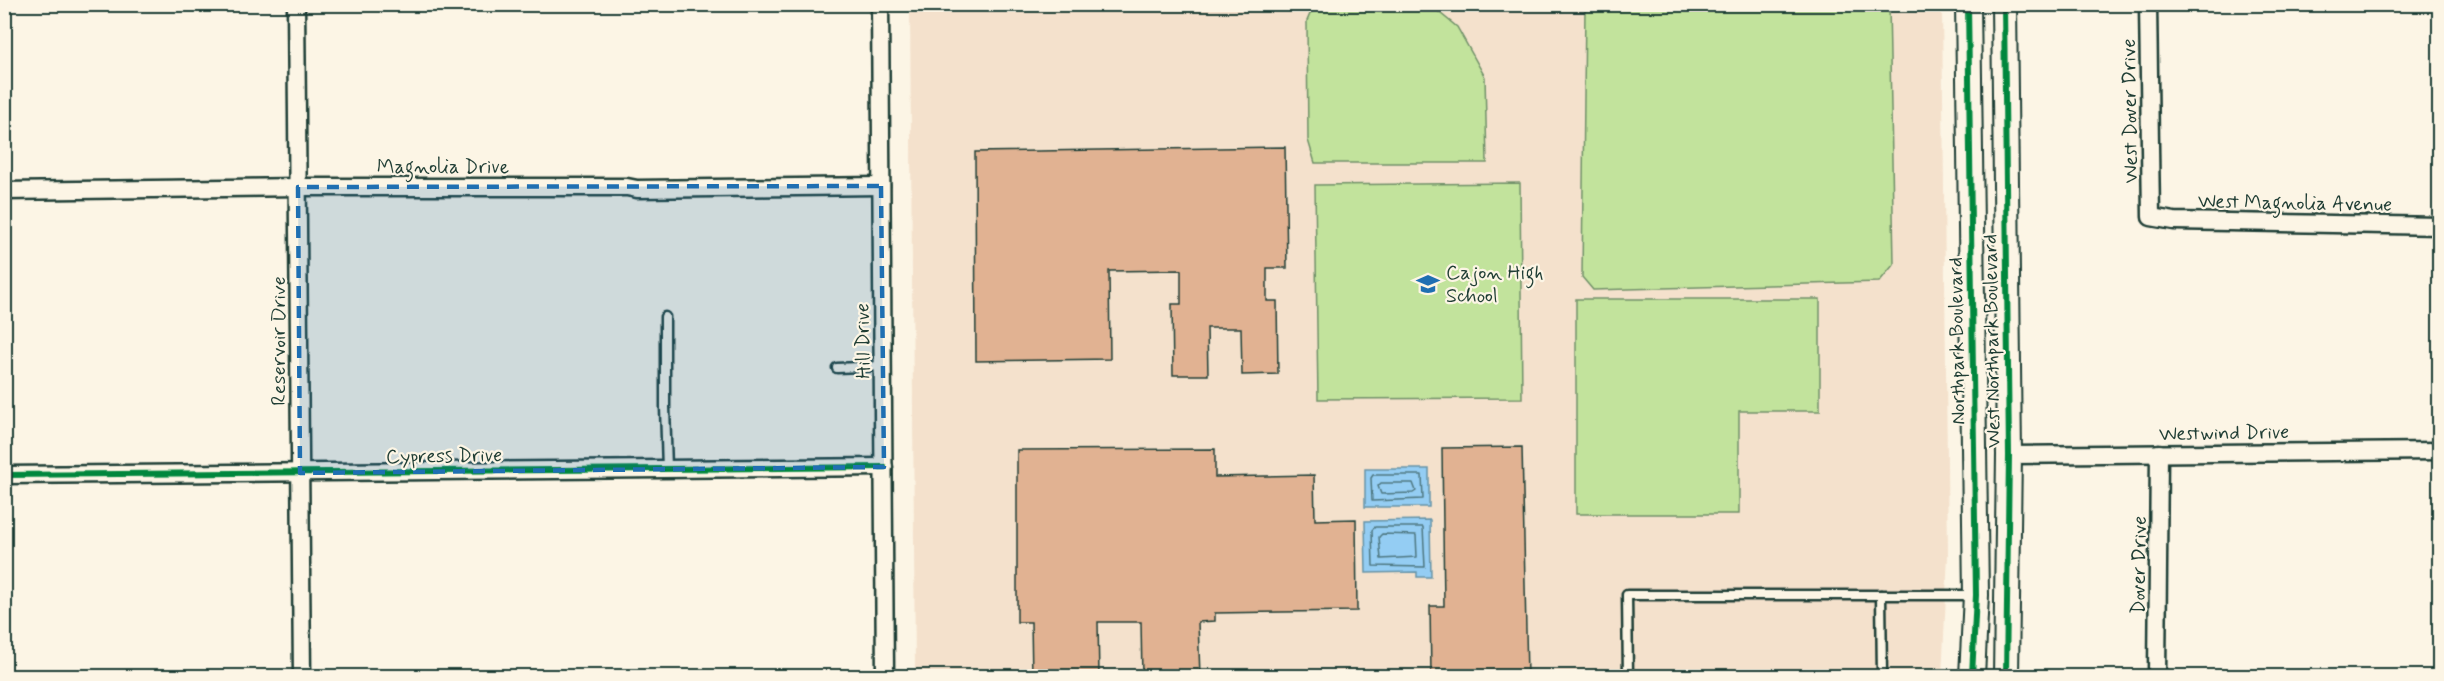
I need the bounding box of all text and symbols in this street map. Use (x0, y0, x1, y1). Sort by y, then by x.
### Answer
street label: West Dover Drive (2116, 38, 2145, 183)
street label: Magnolia Drive (377, 154, 509, 183)
street label: West Magnolia Avenue (2198, 188, 2392, 221)
street label: West Northpark Boulevard (1977, 234, 2008, 448)
street label: Northpark Boulevard (1943, 257, 1972, 425)
place label: Cajon High School (1446, 260, 1544, 310)
school or university icon: Cajon High School (1415, 271, 1441, 297)
street label: Reservoir Drive (266, 276, 293, 406)
street label: Hill Drive (849, 303, 878, 379)
street label: Westwind Drive (2159, 419, 2289, 448)
street label: Cypress Drive (386, 442, 502, 471)
street label: Dover Drive (2125, 516, 2154, 614)

